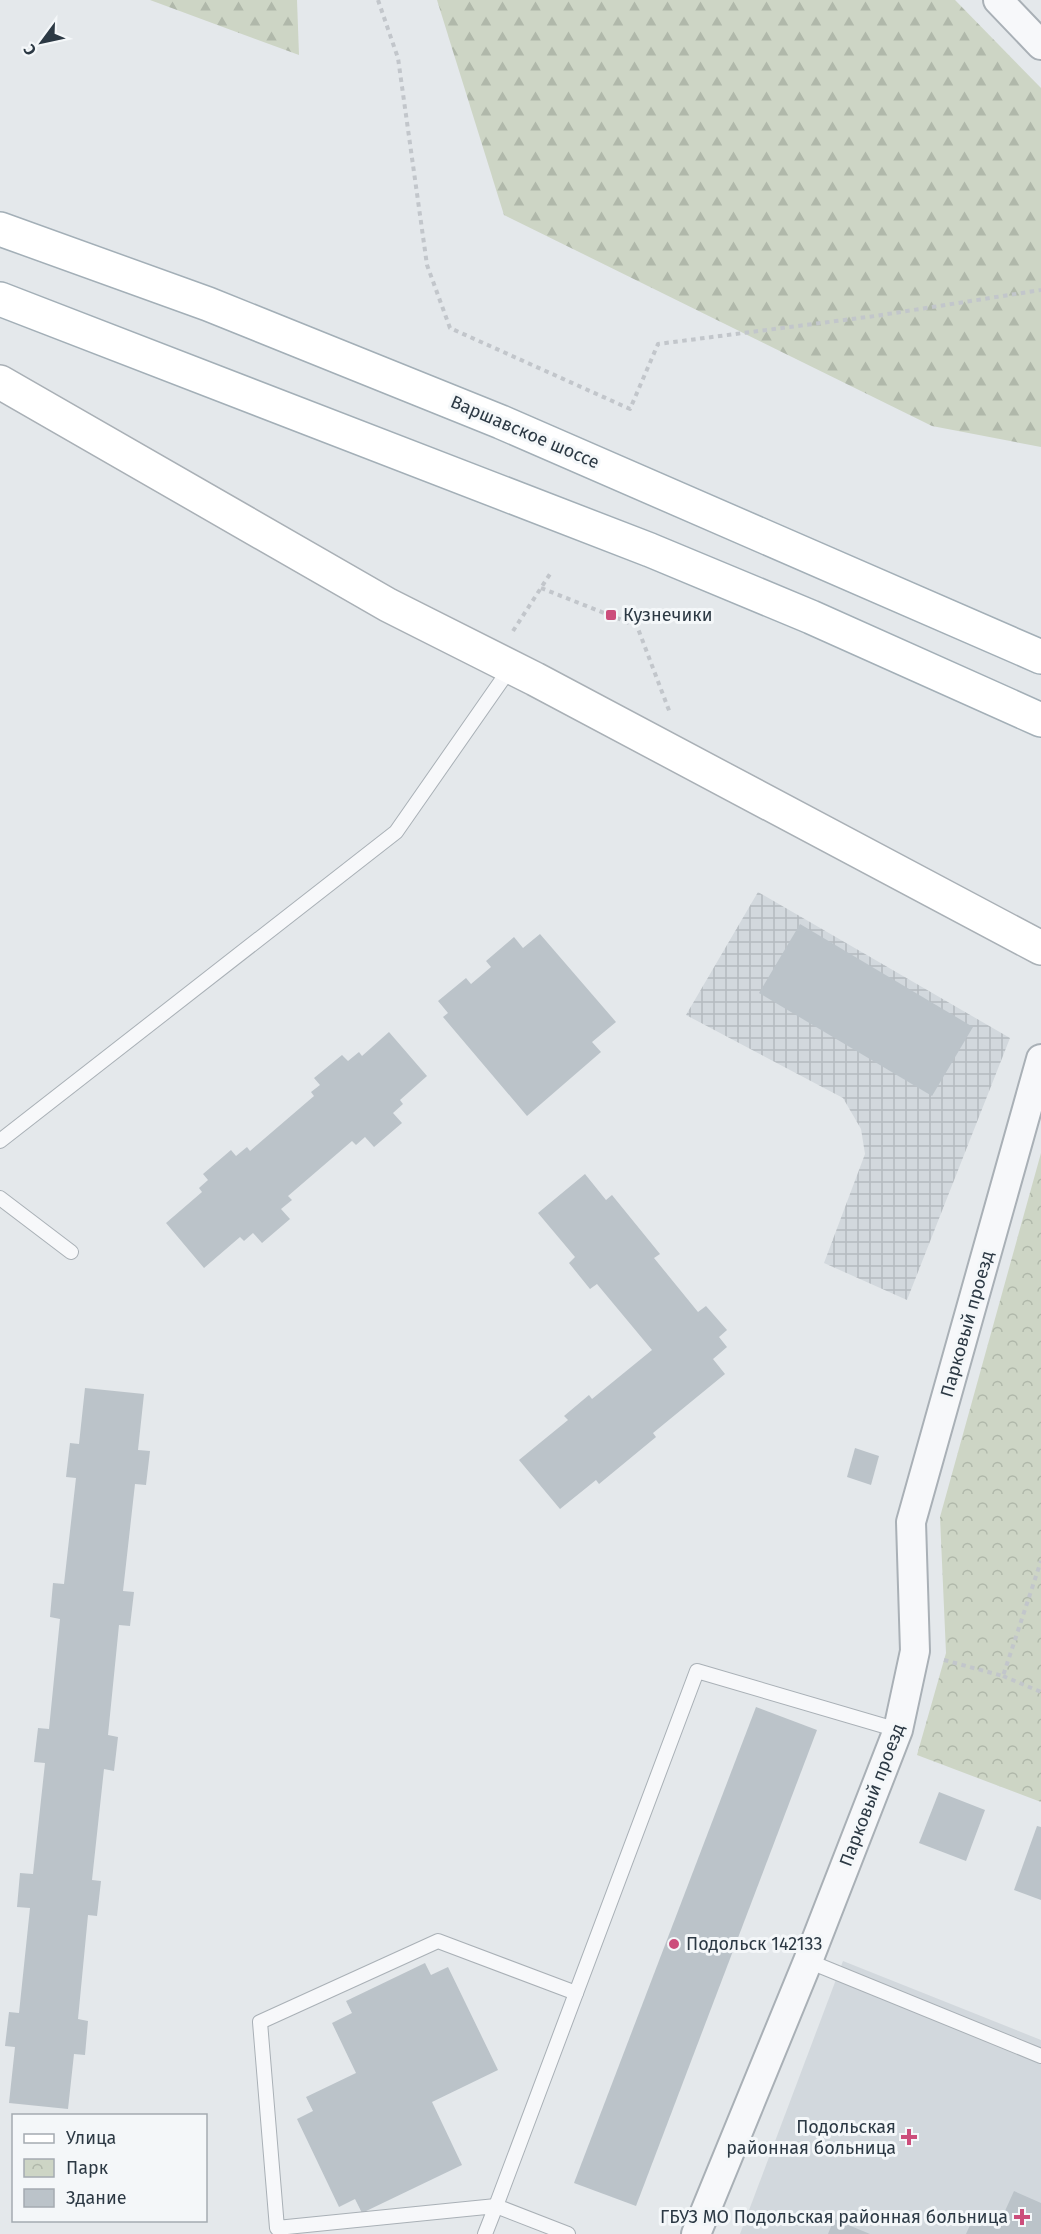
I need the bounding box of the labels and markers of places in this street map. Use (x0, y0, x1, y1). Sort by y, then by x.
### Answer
place label: Кузнечики (623, 604, 712, 626)
marker: Кузнечики (604, 608, 618, 622)
place label: Подольск 142133 (686, 1933, 822, 1955)
marker: Подольск 142133 (667, 1937, 681, 1951)
place label: Подольская районная больница (726, 2116, 896, 2159)
marker: Подольская районная больница (900, 2128, 918, 2146)
place label: ГБУЗ МО Подольская районная больница (660, 2206, 1008, 2228)
marker: ГБУЗ МО Подольская районная больница (1013, 2208, 1031, 2226)

